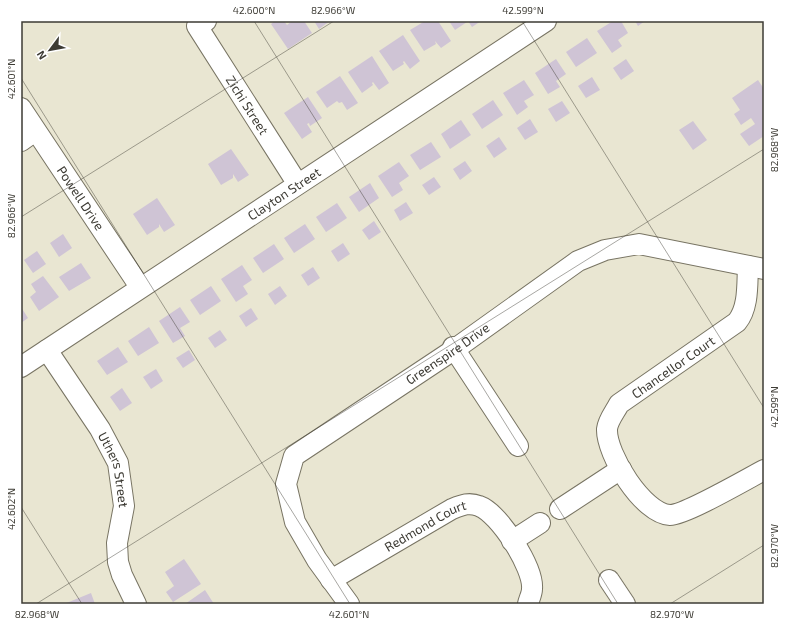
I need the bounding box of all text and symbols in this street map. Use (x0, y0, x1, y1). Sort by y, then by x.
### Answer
text: 42.600°N (233, 4, 275, 16)
text: 82.966°W (311, 4, 356, 16)
text: 42.599°N (502, 4, 544, 16)
north arrow (30, 30, 70, 70)
text: N (33, 49, 49, 62)
text: 42.601°N (5, 59, 17, 99)
street label: Zichi Street (223, 73, 272, 138)
text: 82.968°W (768, 127, 780, 172)
street label: Powell Drive (54, 163, 108, 233)
street label: Clayton Street (244, 164, 324, 224)
text: 82.966°W (5, 193, 17, 238)
street label: Greenspire Drive (402, 319, 492, 388)
street label: Chancellor Court (628, 332, 718, 402)
text: 42.599°N (768, 386, 780, 428)
street label: Uthers Street (95, 429, 132, 509)
text: 42.602°N (5, 488, 17, 530)
street label: Redmond Court (381, 497, 468, 555)
text: 82.970°W (768, 524, 780, 568)
text: 82.968°W (15, 608, 60, 620)
text: 42.601°N (329, 608, 369, 620)
text: 82.970°W (650, 608, 694, 620)

